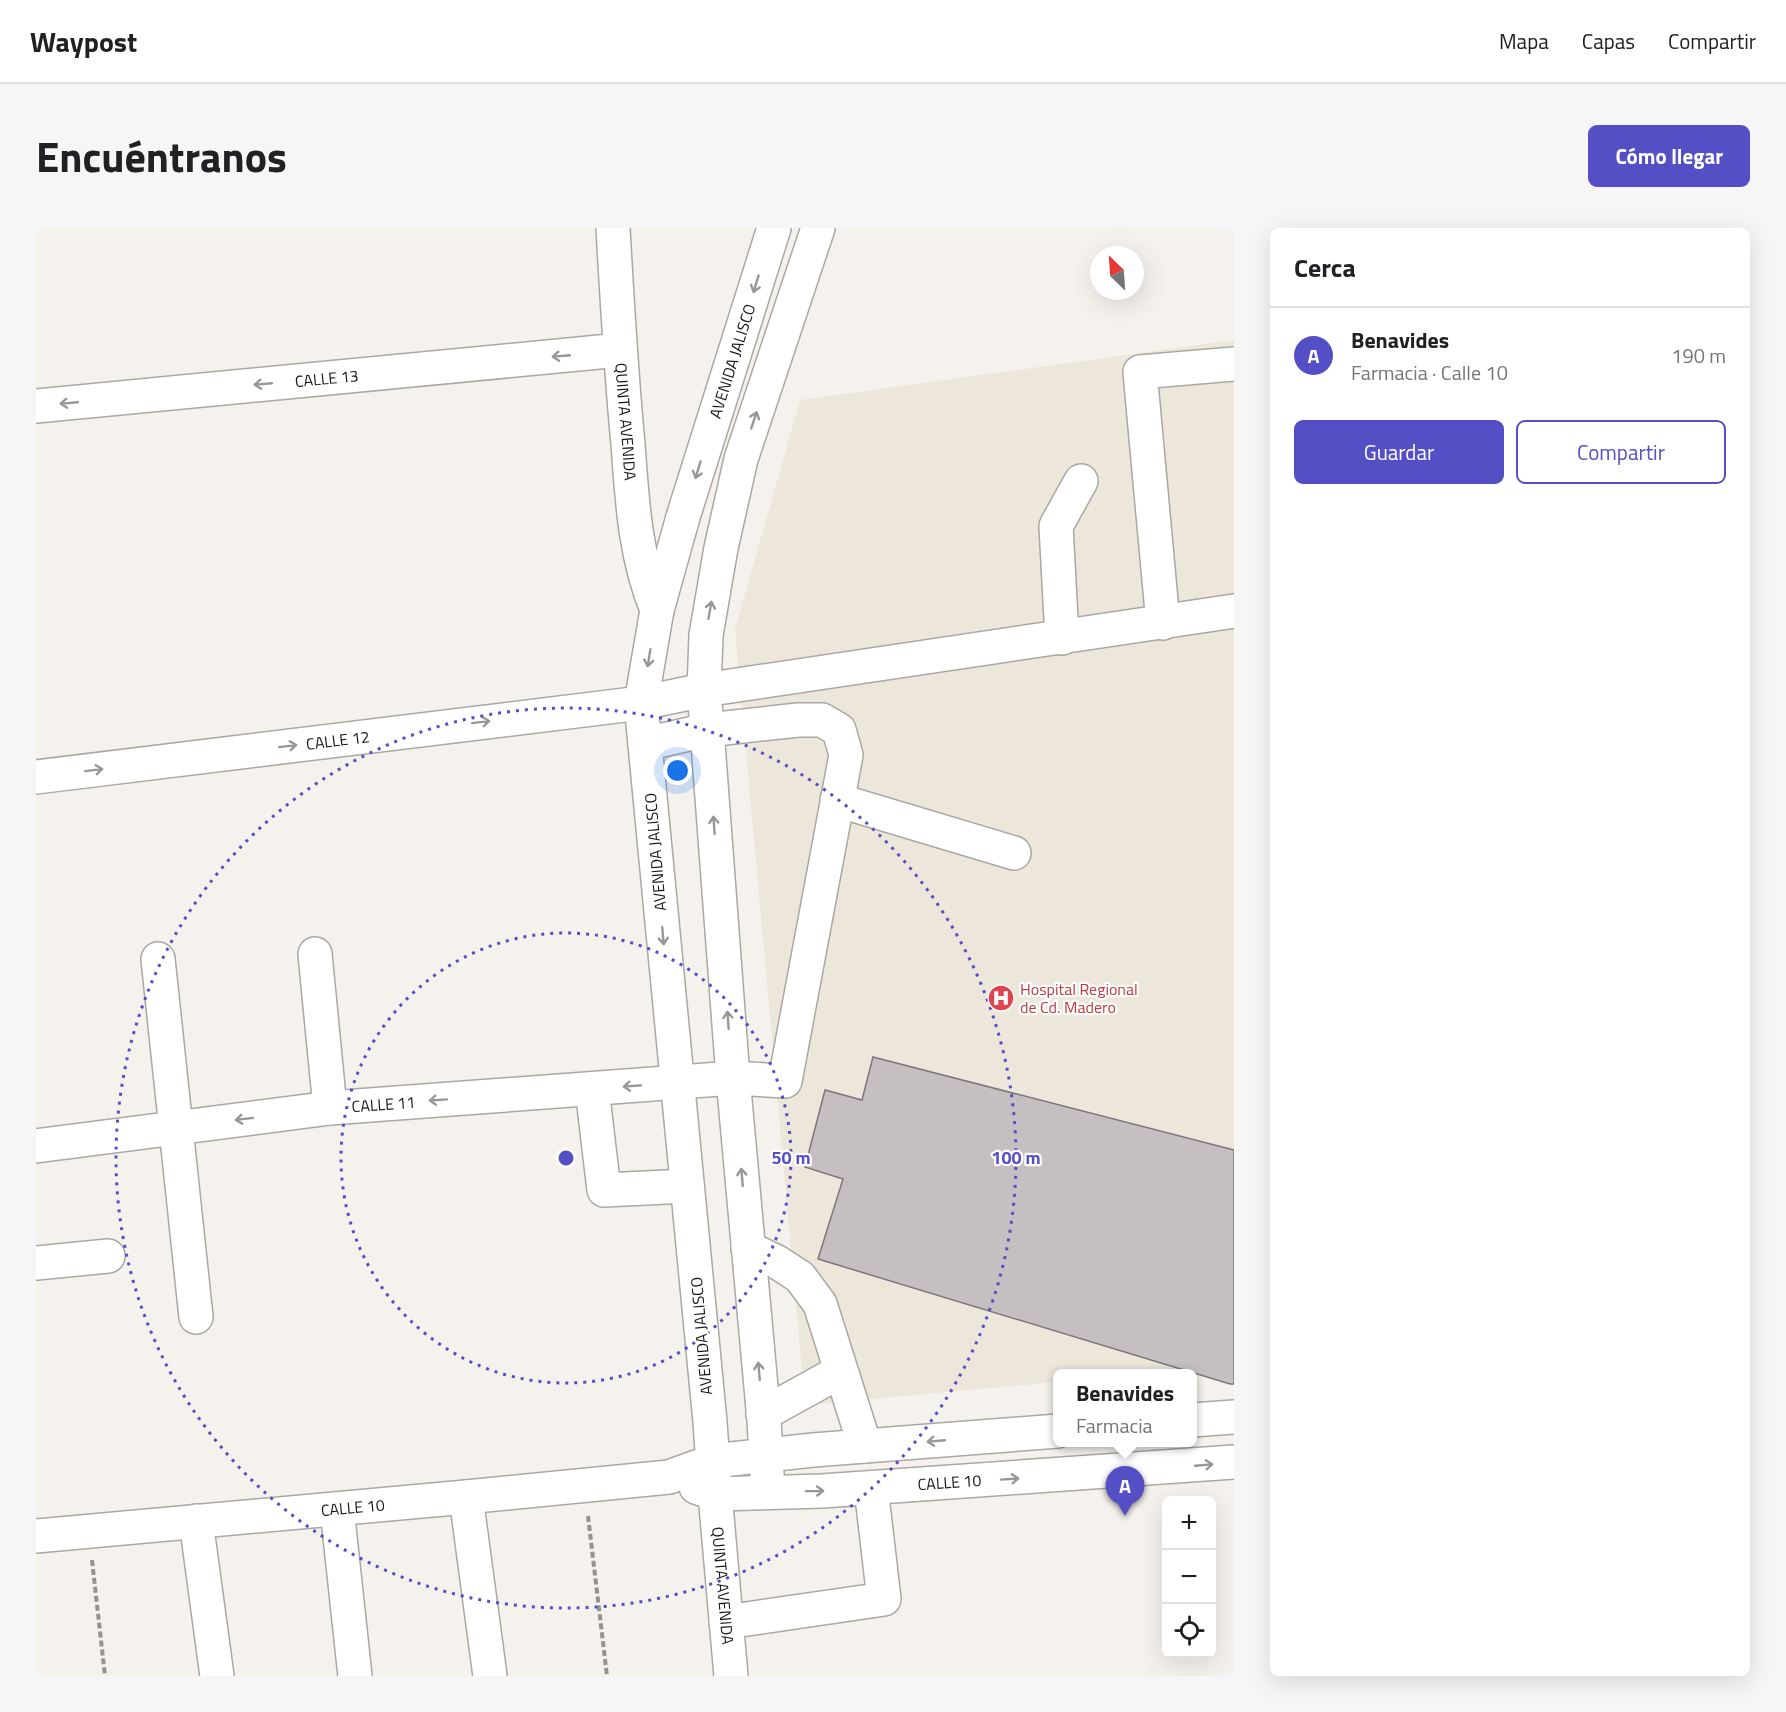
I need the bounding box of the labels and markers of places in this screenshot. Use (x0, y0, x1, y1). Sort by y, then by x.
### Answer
place label: Hospital Regional de Cd. Madero (1020, 977, 1138, 1019)
hospital icon: Hospital Regional de Cd. Madero (986, 983, 1016, 1013)
centre of rings (556, 1148, 576, 1168)
pin: A (1106, 1466, 1144, 1516)

